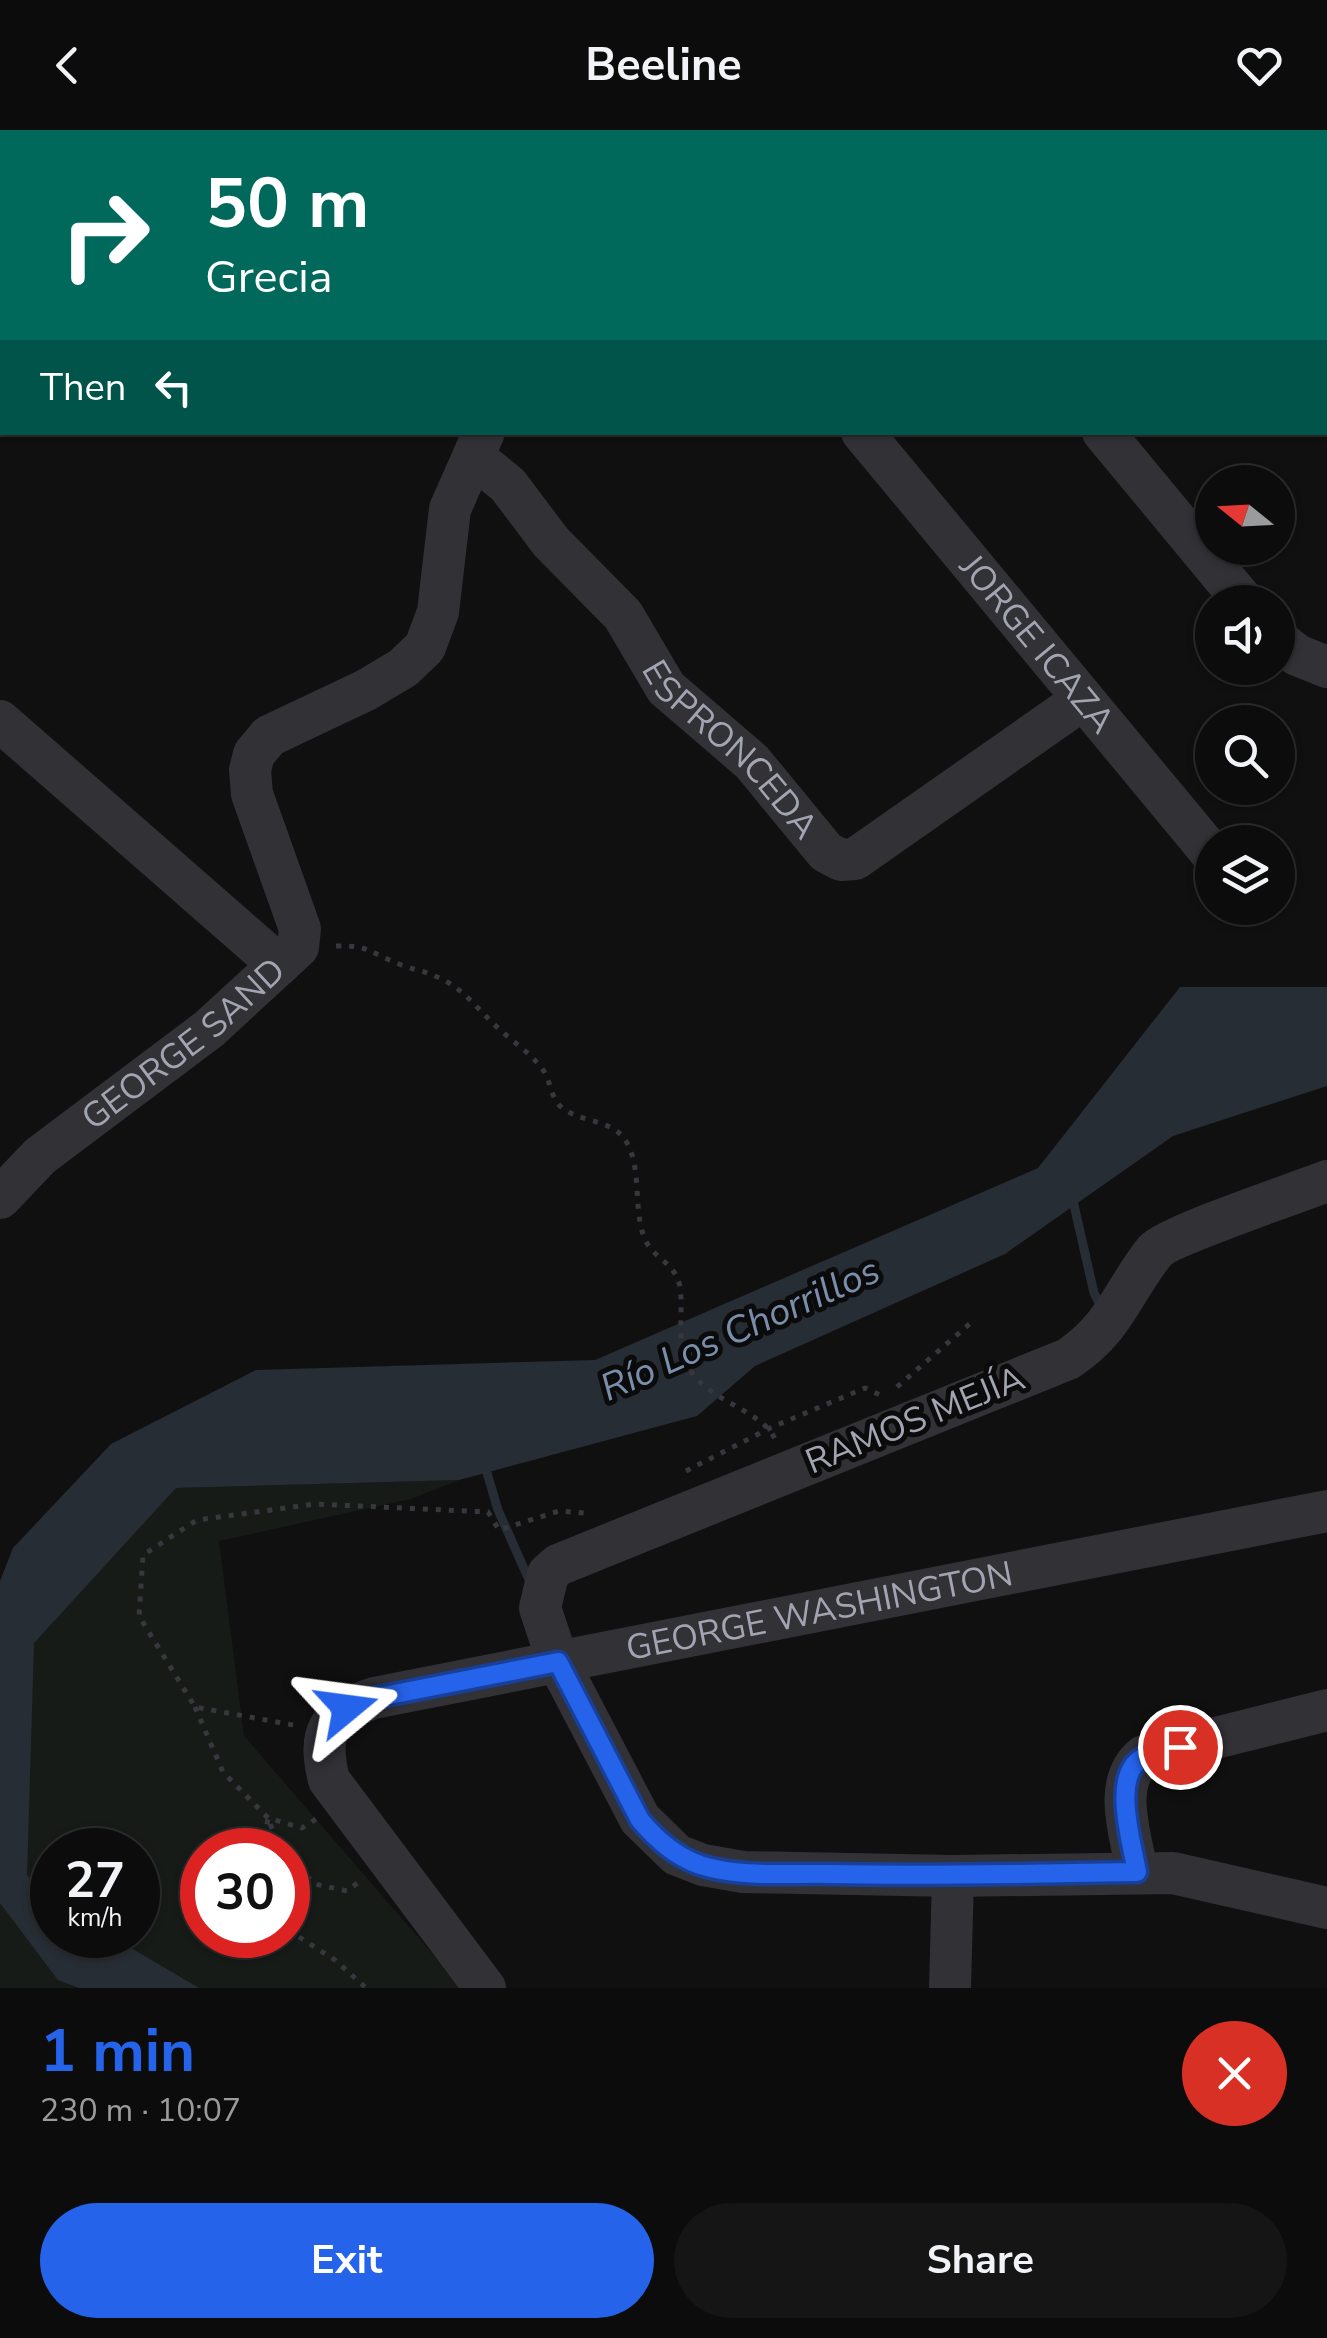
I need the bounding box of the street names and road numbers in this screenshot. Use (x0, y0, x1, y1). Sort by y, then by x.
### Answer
street label: JORGE ICAZA (949, 544, 1126, 743)
street label: ESPRONCEDA (631, 651, 829, 848)
street label: GEORGE SAND (72, 947, 295, 1140)
street label: RAMOS MEJÍA (799, 1355, 1031, 1485)
street label: GEORGE WASHINGTON (622, 1550, 1017, 1672)

